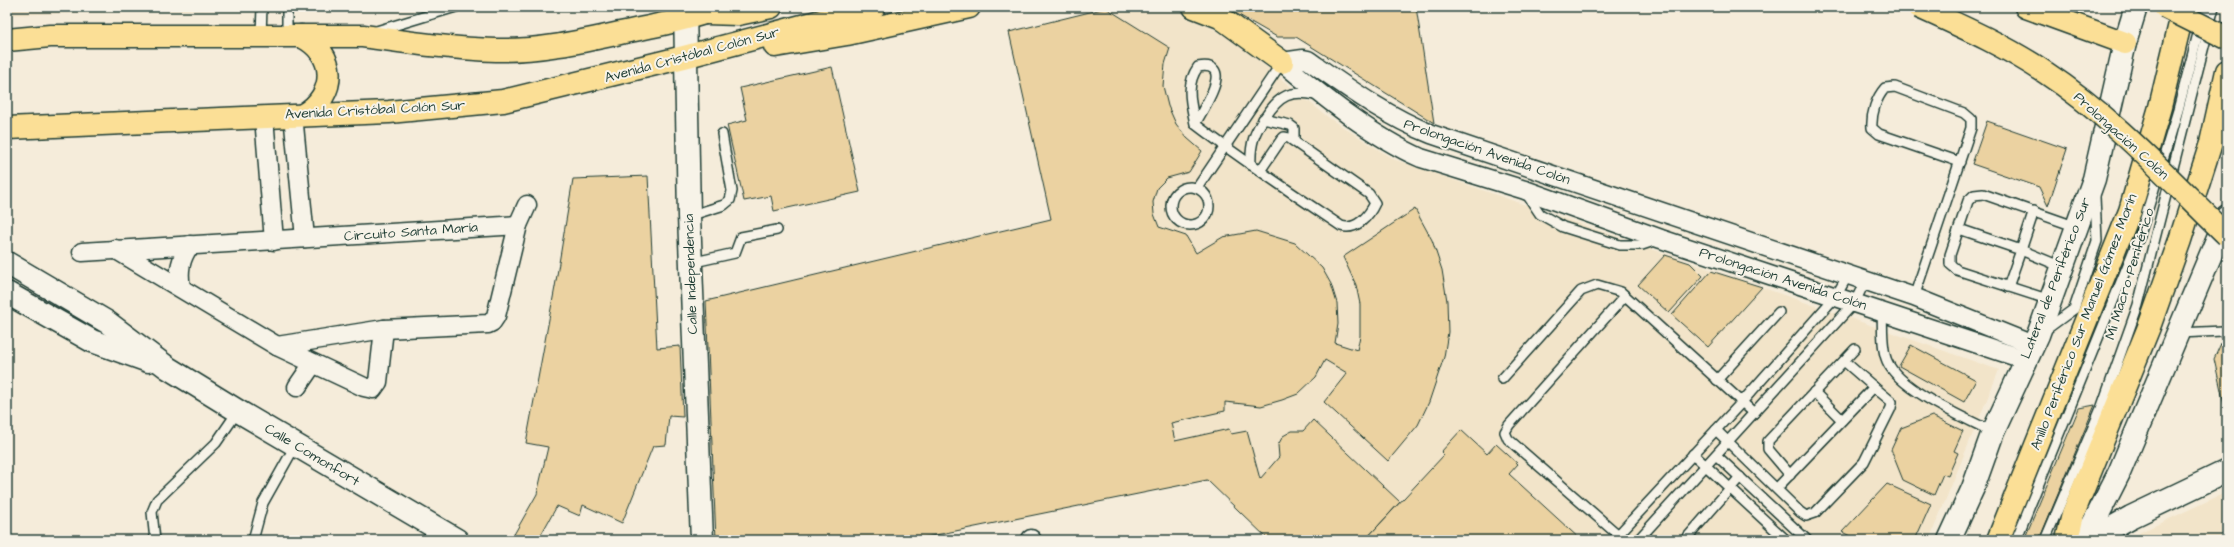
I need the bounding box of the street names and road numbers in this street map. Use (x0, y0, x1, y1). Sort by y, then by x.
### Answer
street label: Avenida Cristóbal Colón Sur (602, 22, 782, 88)
street label: Prolongación Colón (2069, 88, 2173, 184)
street label: Avenida Cristóbal Colón Sur (284, 95, 466, 125)
street label: Prolongación Avenida Colón (1401, 114, 1573, 190)
street label: Anillo Periférico Sur Manuel Gómez Morín (2026, 191, 2142, 453)
street label: Lateral de Periférico Sur (2016, 194, 2096, 362)
street label: Mi Macro Periférico (2100, 206, 2160, 342)
street label: Calle Independencia (679, 213, 703, 335)
street label: Circuito Santa María (343, 217, 479, 247)
street label: Prolongación Avenida Colón (1697, 242, 1869, 316)
street label: Calle Comonfort (261, 419, 364, 491)

